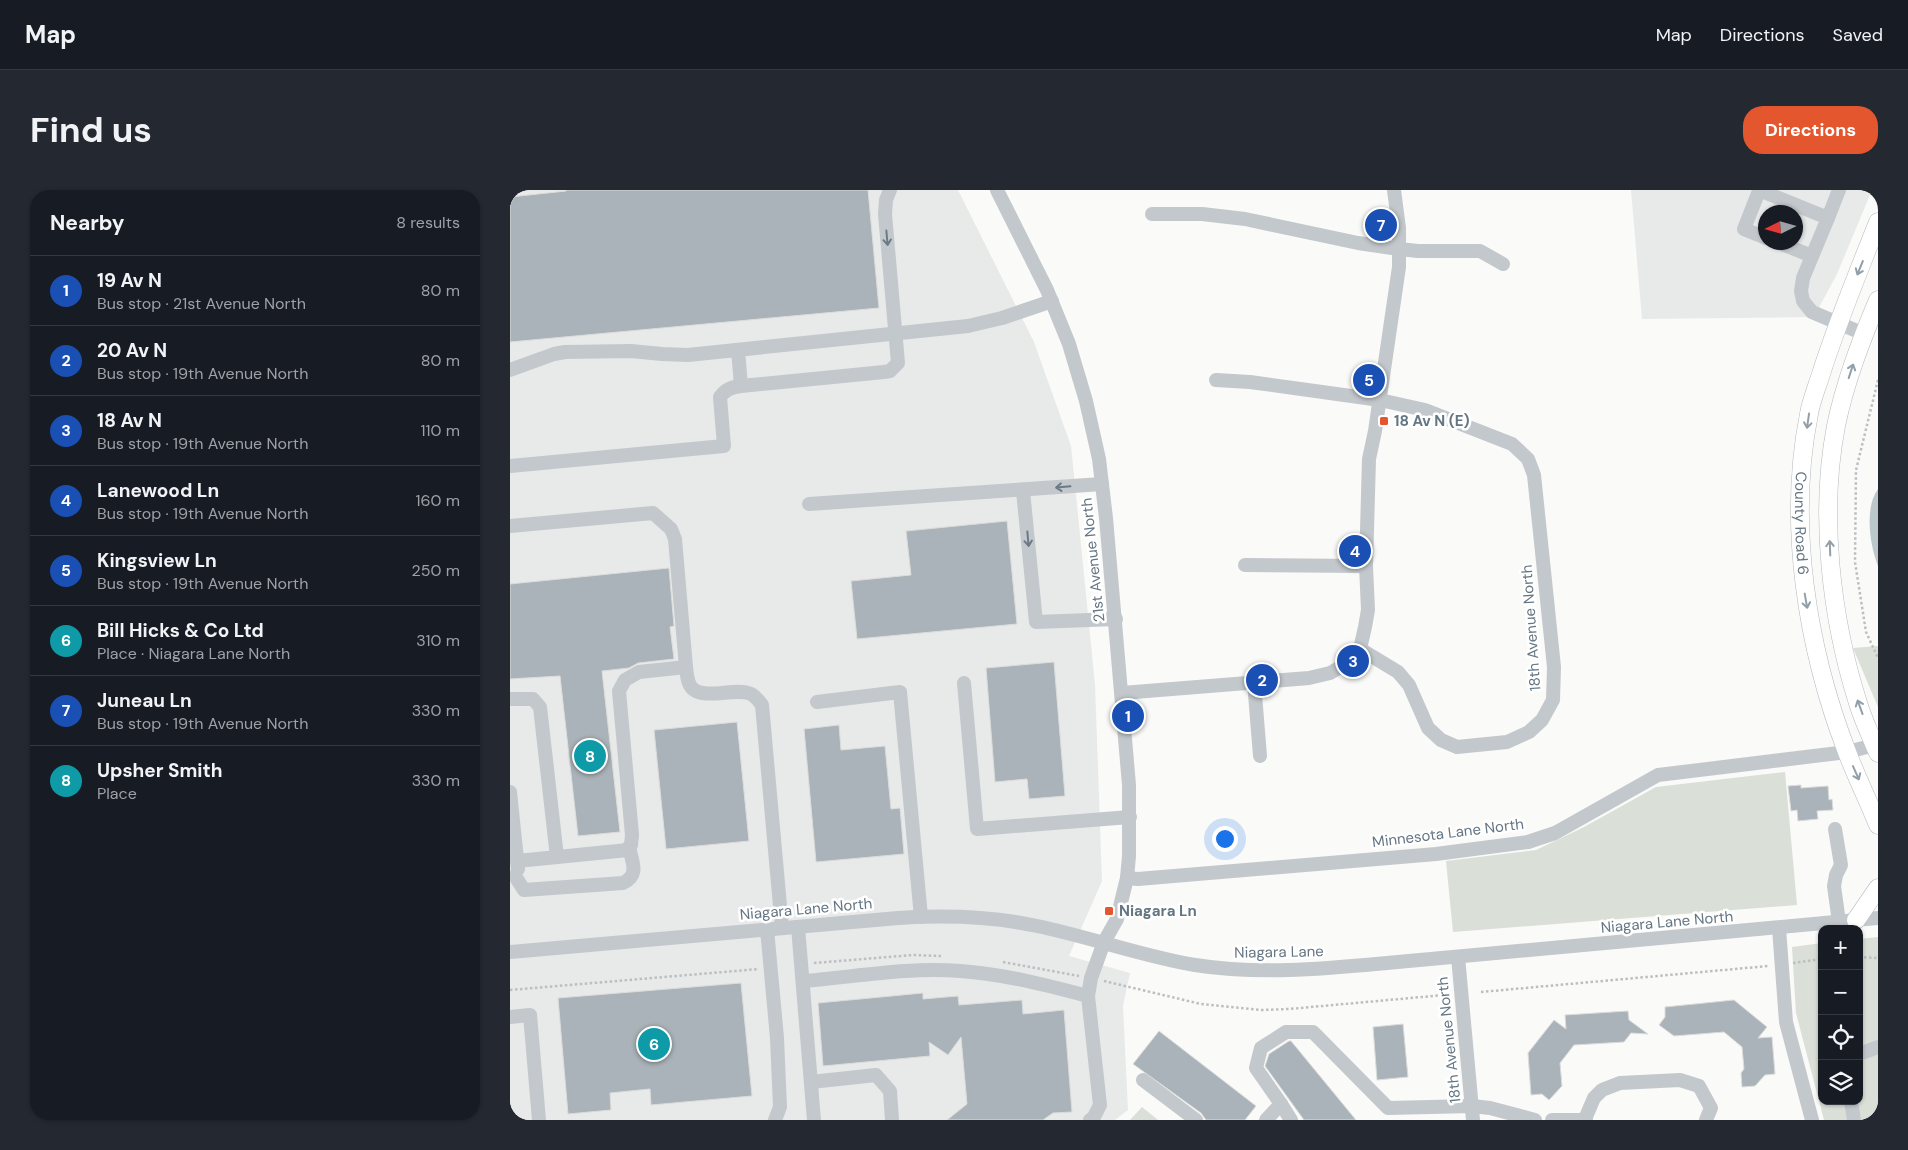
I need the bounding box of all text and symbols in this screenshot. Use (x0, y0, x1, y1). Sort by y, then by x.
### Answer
text: Map (25, 19, 76, 50)
text: Map (1656, 23, 1692, 47)
text: Directions (1720, 23, 1805, 47)
text: Saved (1833, 23, 1883, 47)
button: Directions (1743, 106, 1878, 154)
text: Find us (30, 107, 152, 153)
north arrow (1758, 205, 1803, 250)
pin: 7 (1365, 206, 1397, 244)
text: Nearby (50, 209, 124, 237)
text: 8 results (396, 212, 460, 233)
one-way arrow (883, 230, 892, 246)
one-way arrow (1855, 260, 1864, 275)
text: 19 Av N (97, 268, 162, 293)
text: 1 (63, 280, 69, 301)
text: 80 m (421, 280, 460, 301)
text: Bus stop · 21st Avenue North (97, 293, 306, 314)
text: 20 Av N (97, 338, 167, 363)
text: 2 (61, 350, 71, 371)
text: 80 m (421, 350, 460, 371)
pin: 5 (1353, 361, 1385, 399)
text: Bus stop · 19th Avenue North (97, 363, 308, 384)
one-way arrow (1847, 363, 1856, 379)
text: 18 Av N (97, 408, 162, 433)
place label: 18 Av N (E) (1394, 411, 1470, 431)
one-way arrow (1802, 413, 1812, 429)
marker: 18 Av N (E) (1378, 415, 1390, 427)
text: 3 (61, 420, 71, 441)
text: 110 m (421, 420, 460, 441)
text: Bus stop · 19th Avenue North (97, 433, 308, 454)
street label: County Road 6 (1790, 471, 1813, 576)
text: Lanewood Ln (97, 478, 219, 503)
one-way arrow (1055, 483, 1071, 492)
text: 4 (61, 490, 71, 511)
text: 160 m (416, 490, 460, 511)
street label: 21st Avenue North (1077, 497, 1109, 623)
text: Bus stop · 19th Avenue North (97, 503, 308, 524)
one-way arrow (1023, 531, 1033, 547)
pin: 4 (1339, 532, 1371, 570)
one-way arrow (1825, 541, 1835, 557)
text: Kingsview Ln (97, 548, 217, 573)
text: 5 (61, 560, 71, 581)
text: 250 m (412, 560, 460, 581)
street label: 18th Avenue North (1517, 564, 1545, 692)
text: Bus stop · 19th Avenue North (97, 573, 308, 594)
one-way arrow (1802, 592, 1812, 608)
text: Bill Hicks & Co Ltd (97, 618, 264, 643)
text: 6 (61, 630, 71, 651)
text: 310 m (416, 630, 460, 651)
pin: 3 (1337, 642, 1369, 680)
text: Place · Niagara Lane North (97, 643, 290, 664)
pin: 2 (1246, 661, 1278, 699)
text: Juneau Ln (97, 688, 192, 713)
pin: 1 (1112, 697, 1144, 735)
text: 7 (62, 700, 70, 721)
text: 330 m (412, 700, 460, 721)
one-way arrow (1855, 700, 1864, 716)
text: Bus stop · 19th Avenue North (97, 713, 308, 734)
pin: 8 (574, 737, 606, 775)
text: Upsher Smith (97, 758, 223, 783)
one-way arrow (1851, 765, 1861, 780)
text: 8 (61, 770, 71, 791)
text: 330 m (412, 770, 460, 791)
text: Place (97, 783, 137, 804)
street label: Minnesota Lane North (1371, 814, 1525, 852)
your location (1212, 826, 1238, 852)
street label: Niagara Lane North (739, 893, 873, 925)
place label: Niagara Ln (1119, 901, 1197, 921)
marker: Niagara Ln (1103, 905, 1115, 917)
street label: Niagara Lane North (1600, 906, 1734, 938)
map controls (1818, 925, 1863, 1105)
button: + (1818, 925, 1863, 970)
street label: Niagara Lane (1234, 941, 1324, 963)
button: − (1818, 970, 1863, 1015)
street label: 18th Avenue North (1432, 976, 1466, 1104)
button: locate (1818, 1015, 1863, 1060)
pin: 6 (638, 1025, 670, 1063)
button: layers (1818, 1060, 1863, 1105)

